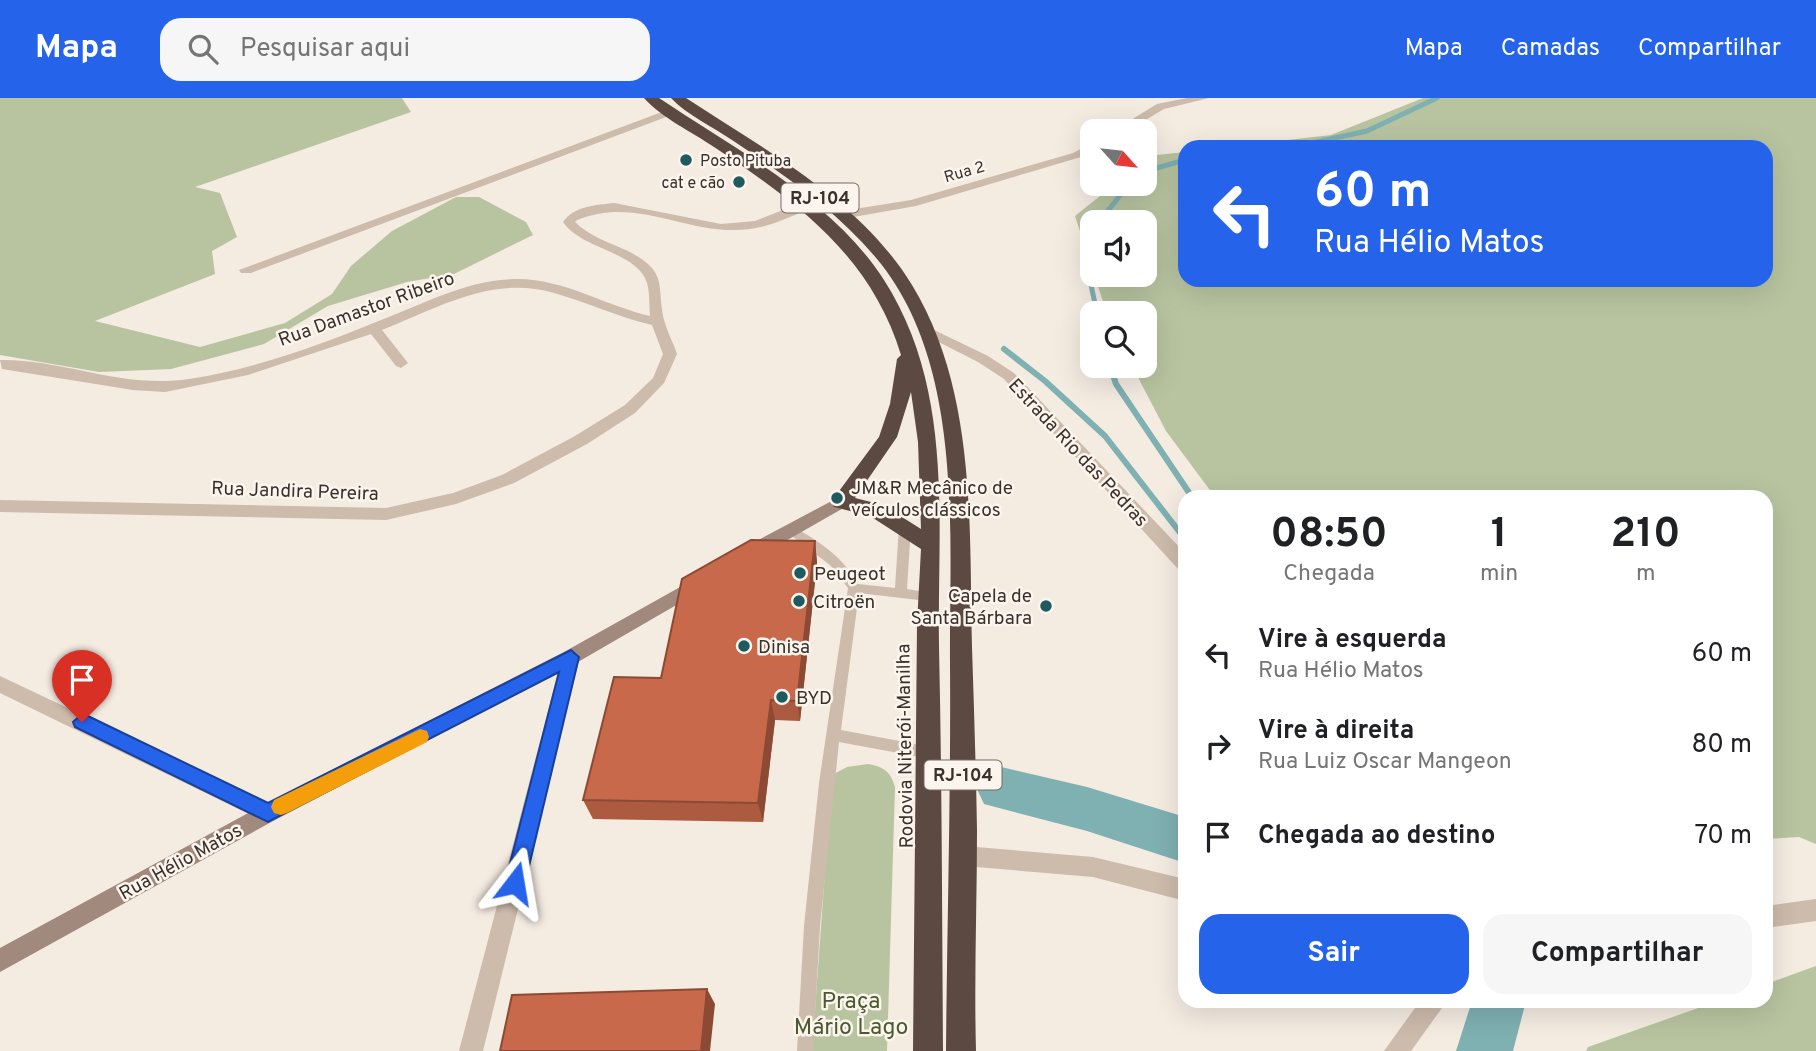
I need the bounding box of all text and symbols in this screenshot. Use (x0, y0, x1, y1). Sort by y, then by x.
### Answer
search box (160, 18, 650, 81)
text: Mapa (35, 28, 118, 70)
icon: search (184, 30, 222, 68)
text: Pesquisar aqui (240, 33, 410, 66)
text: Mapa (1405, 34, 1463, 64)
text: Camadas (1501, 34, 1600, 64)
text: Compartilhar (1638, 34, 1781, 64)
north arrow (1080, 119, 1157, 196)
map controls (1080, 119, 1157, 378)
marker: Posto Pituba (678, 152, 694, 168)
place label: Posto Pituba (700, 152, 791, 172)
street label: Rua 2 (942, 158, 987, 188)
text: 60 m (1314, 163, 1432, 225)
icon: left (1199, 168, 1290, 259)
place label: cat e cão (662, 174, 725, 194)
marker: cat e cão (731, 174, 747, 190)
road number: RJ-104 (782, 184, 858, 212)
button: sound (1080, 210, 1157, 287)
text: Rua Hélio Matos (1314, 224, 1544, 264)
street label: Rua Damastor Ribeiro (275, 267, 458, 353)
button: search (1080, 301, 1157, 378)
street label: Estrada Rio das Pedras (1002, 374, 1153, 533)
street label: Rua Jandira Pereira (211, 477, 379, 507)
place label: JM&R Mecânico de veículos clássicos (851, 477, 1013, 523)
marker: JM&R Mecânico de veículos clássicos (829, 490, 845, 506)
text: 08:50 (1270, 509, 1388, 562)
text: 1 (1491, 509, 1508, 562)
text: 210 (1611, 509, 1681, 562)
text: Chegada (1283, 560, 1375, 589)
text: min (1480, 560, 1518, 589)
text: m (1636, 560, 1655, 589)
place label: Peugeot (814, 563, 886, 587)
marker: Peugeot (792, 565, 808, 581)
place label: Capela de Santa Bárbara (911, 585, 1032, 631)
place label: Citroën (813, 591, 875, 615)
marker: Citroën (791, 593, 807, 609)
marker: Capela de Santa Bárbara (1038, 598, 1054, 614)
text: Vire à esquerda (1258, 624, 1446, 657)
place label: Dinisa (758, 636, 810, 660)
icon: left (1199, 636, 1237, 674)
marker: Dinisa (736, 638, 752, 654)
text: 60 m (1692, 638, 1752, 671)
street label: Rodovia Niterói-Manilha (892, 643, 920, 849)
pin (52, 650, 112, 722)
text: Rua Hélio Matos (1258, 657, 1424, 686)
icon: arrive (63, 661, 101, 699)
place label: BYD (796, 687, 832, 711)
marker: BYD (774, 689, 790, 705)
text: Vire à direita (1258, 715, 1414, 748)
icon: right (1199, 727, 1237, 765)
text: 80 m (1692, 729, 1752, 762)
text: Rua Luiz Oscar Mangeon (1258, 748, 1512, 777)
road number: RJ-104 (925, 760, 1002, 790)
icon: arrive (1199, 818, 1237, 856)
street label: Rua Hélio Matos (115, 819, 247, 906)
text: Chegada ao destino (1258, 820, 1495, 853)
text: 70 m (1694, 820, 1752, 853)
position arrow (478, 846, 552, 920)
button: Sair (1199, 914, 1469, 994)
button: Compartilhar (1483, 914, 1752, 994)
park label: Praça Mário Lago (794, 988, 908, 1043)

